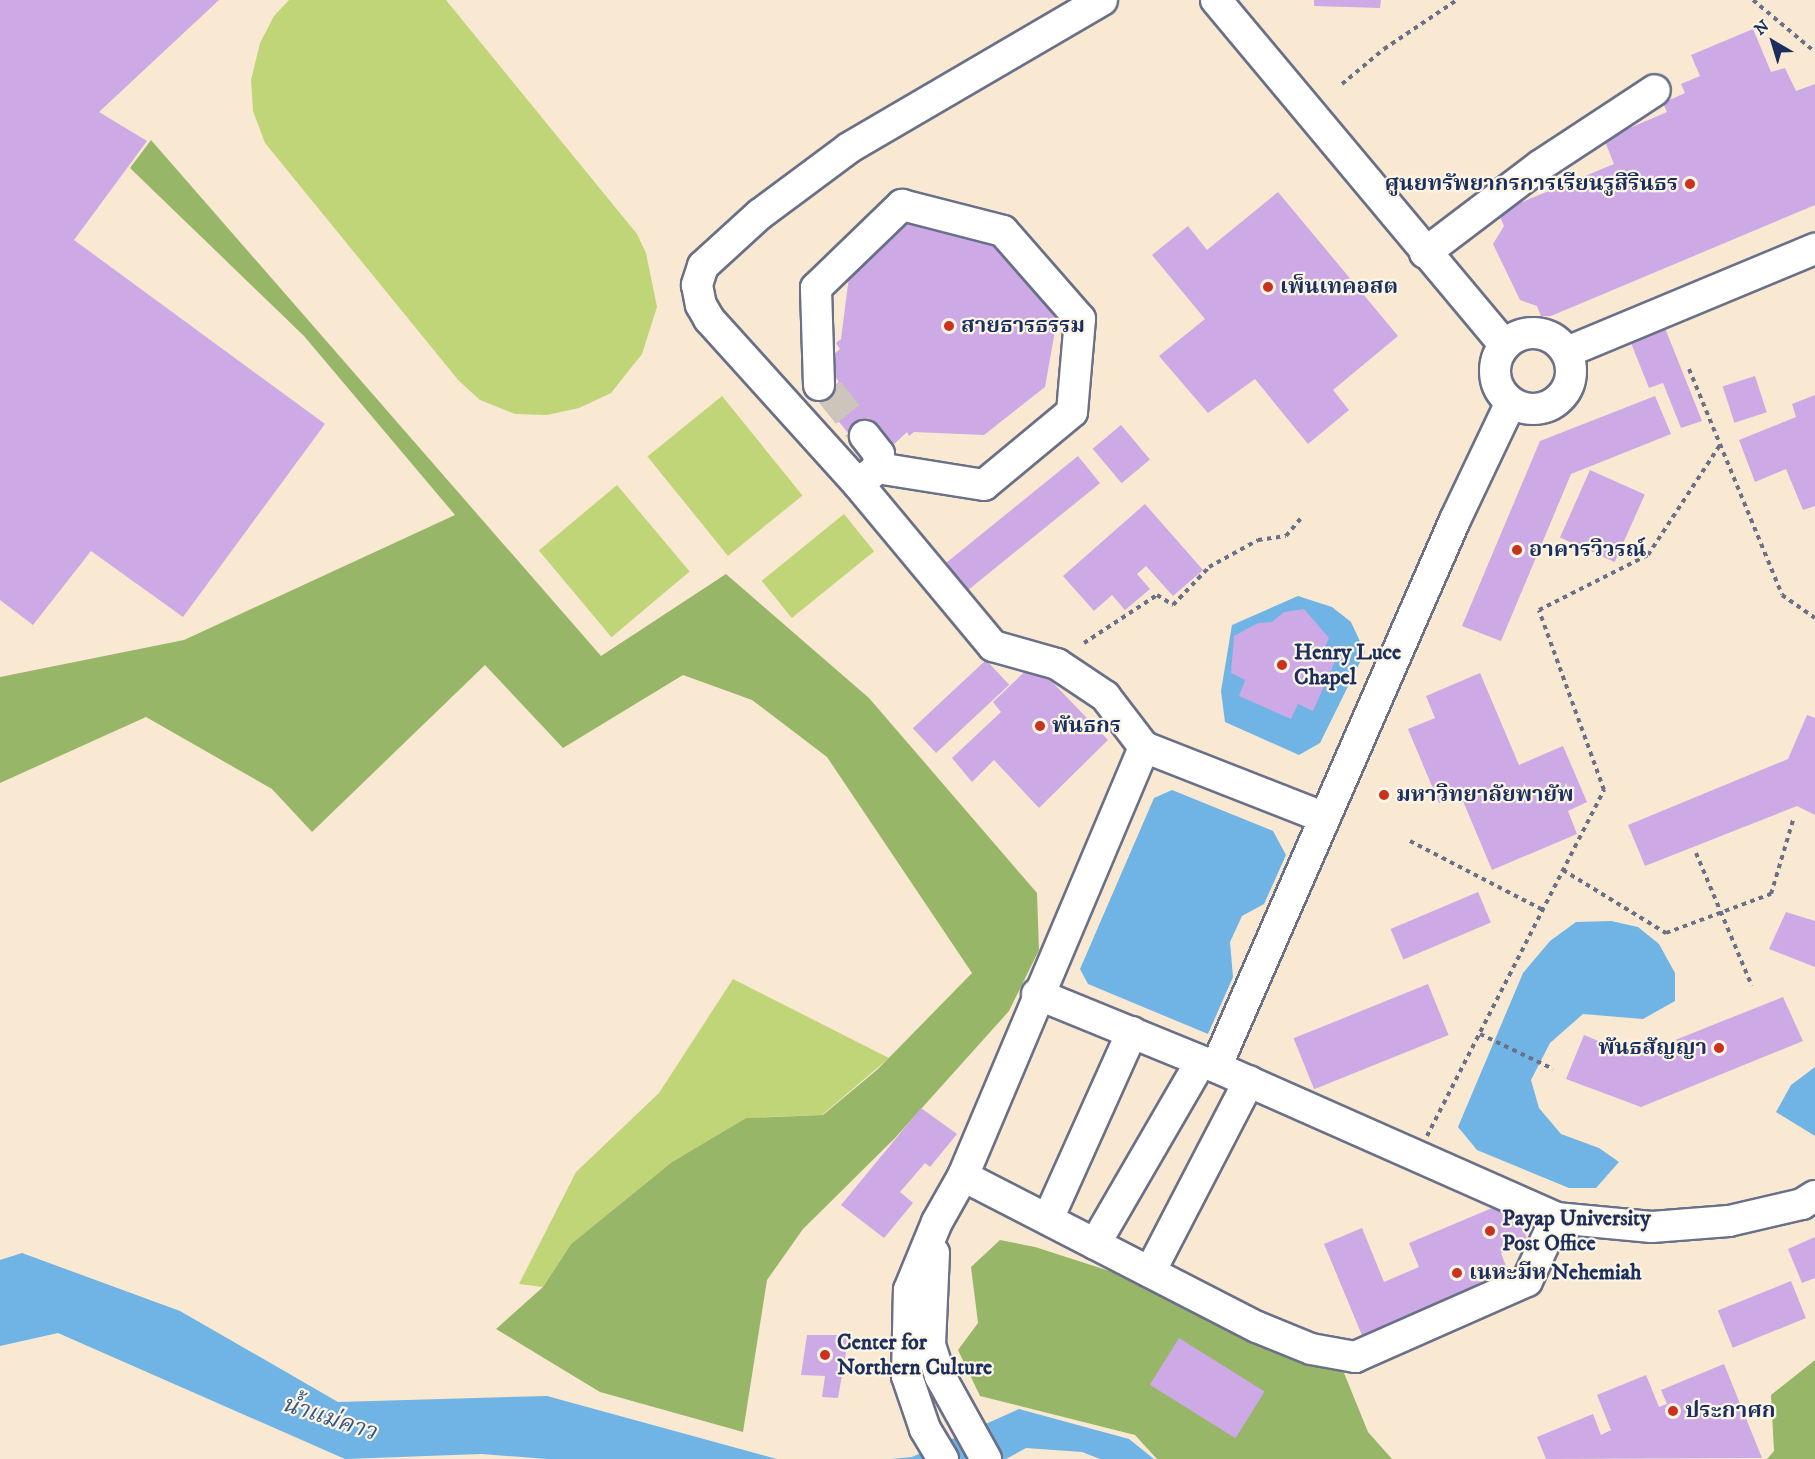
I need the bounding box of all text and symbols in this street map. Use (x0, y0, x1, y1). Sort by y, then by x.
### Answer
north arrow (1743, 12, 1803, 72)
text: N (1751, 16, 1773, 40)
place label: ศูนยทรัพยากรการเรียนรูสิรินธร (1384, 171, 1678, 197)
marker: ศูนยทรัพยากรการเรียนรูสิรินธร (1683, 177, 1697, 191)
place label: เพ็นเทคอสต (1280, 274, 1398, 300)
marker: เพ็นเทคอสต (1261, 280, 1275, 294)
place label: สายธารธรรม (961, 313, 1085, 339)
marker: สายธารธรรม (942, 319, 956, 333)
place label: อาคารวิวรณ์ (1529, 537, 1646, 563)
marker: อาคารวิวรณ์ (1510, 543, 1524, 557)
place label: Henry Luce Chapel (1294, 639, 1401, 690)
marker: Henry Luce Chapel (1275, 658, 1289, 672)
place label: พันธกร (1052, 713, 1121, 739)
marker: พันธกร (1033, 719, 1047, 733)
place label: มหาวิทยาลัยพายัพ (1396, 782, 1574, 808)
marker: มหาวิทยาลัยพายัพ (1377, 788, 1391, 802)
place label: พันธสัญญา (1598, 1035, 1707, 1061)
marker: พันธสัญญา (1712, 1041, 1726, 1055)
place label: Payap University Post Office (1502, 1205, 1651, 1256)
marker: Payap University Post Office (1483, 1224, 1497, 1238)
place label: เนหะมีห Nehemiah (1469, 1260, 1642, 1286)
marker: เนหะมีห Nehemiah (1450, 1266, 1464, 1280)
place label: Center for Northern Culture (837, 1329, 992, 1380)
marker: Center for Northern Culture (818, 1348, 832, 1362)
water label: น้ำแม่คาว (278, 1390, 380, 1448)
place label: ประกาศก (1685, 1398, 1776, 1424)
marker: ประกาศก (1666, 1404, 1680, 1418)

